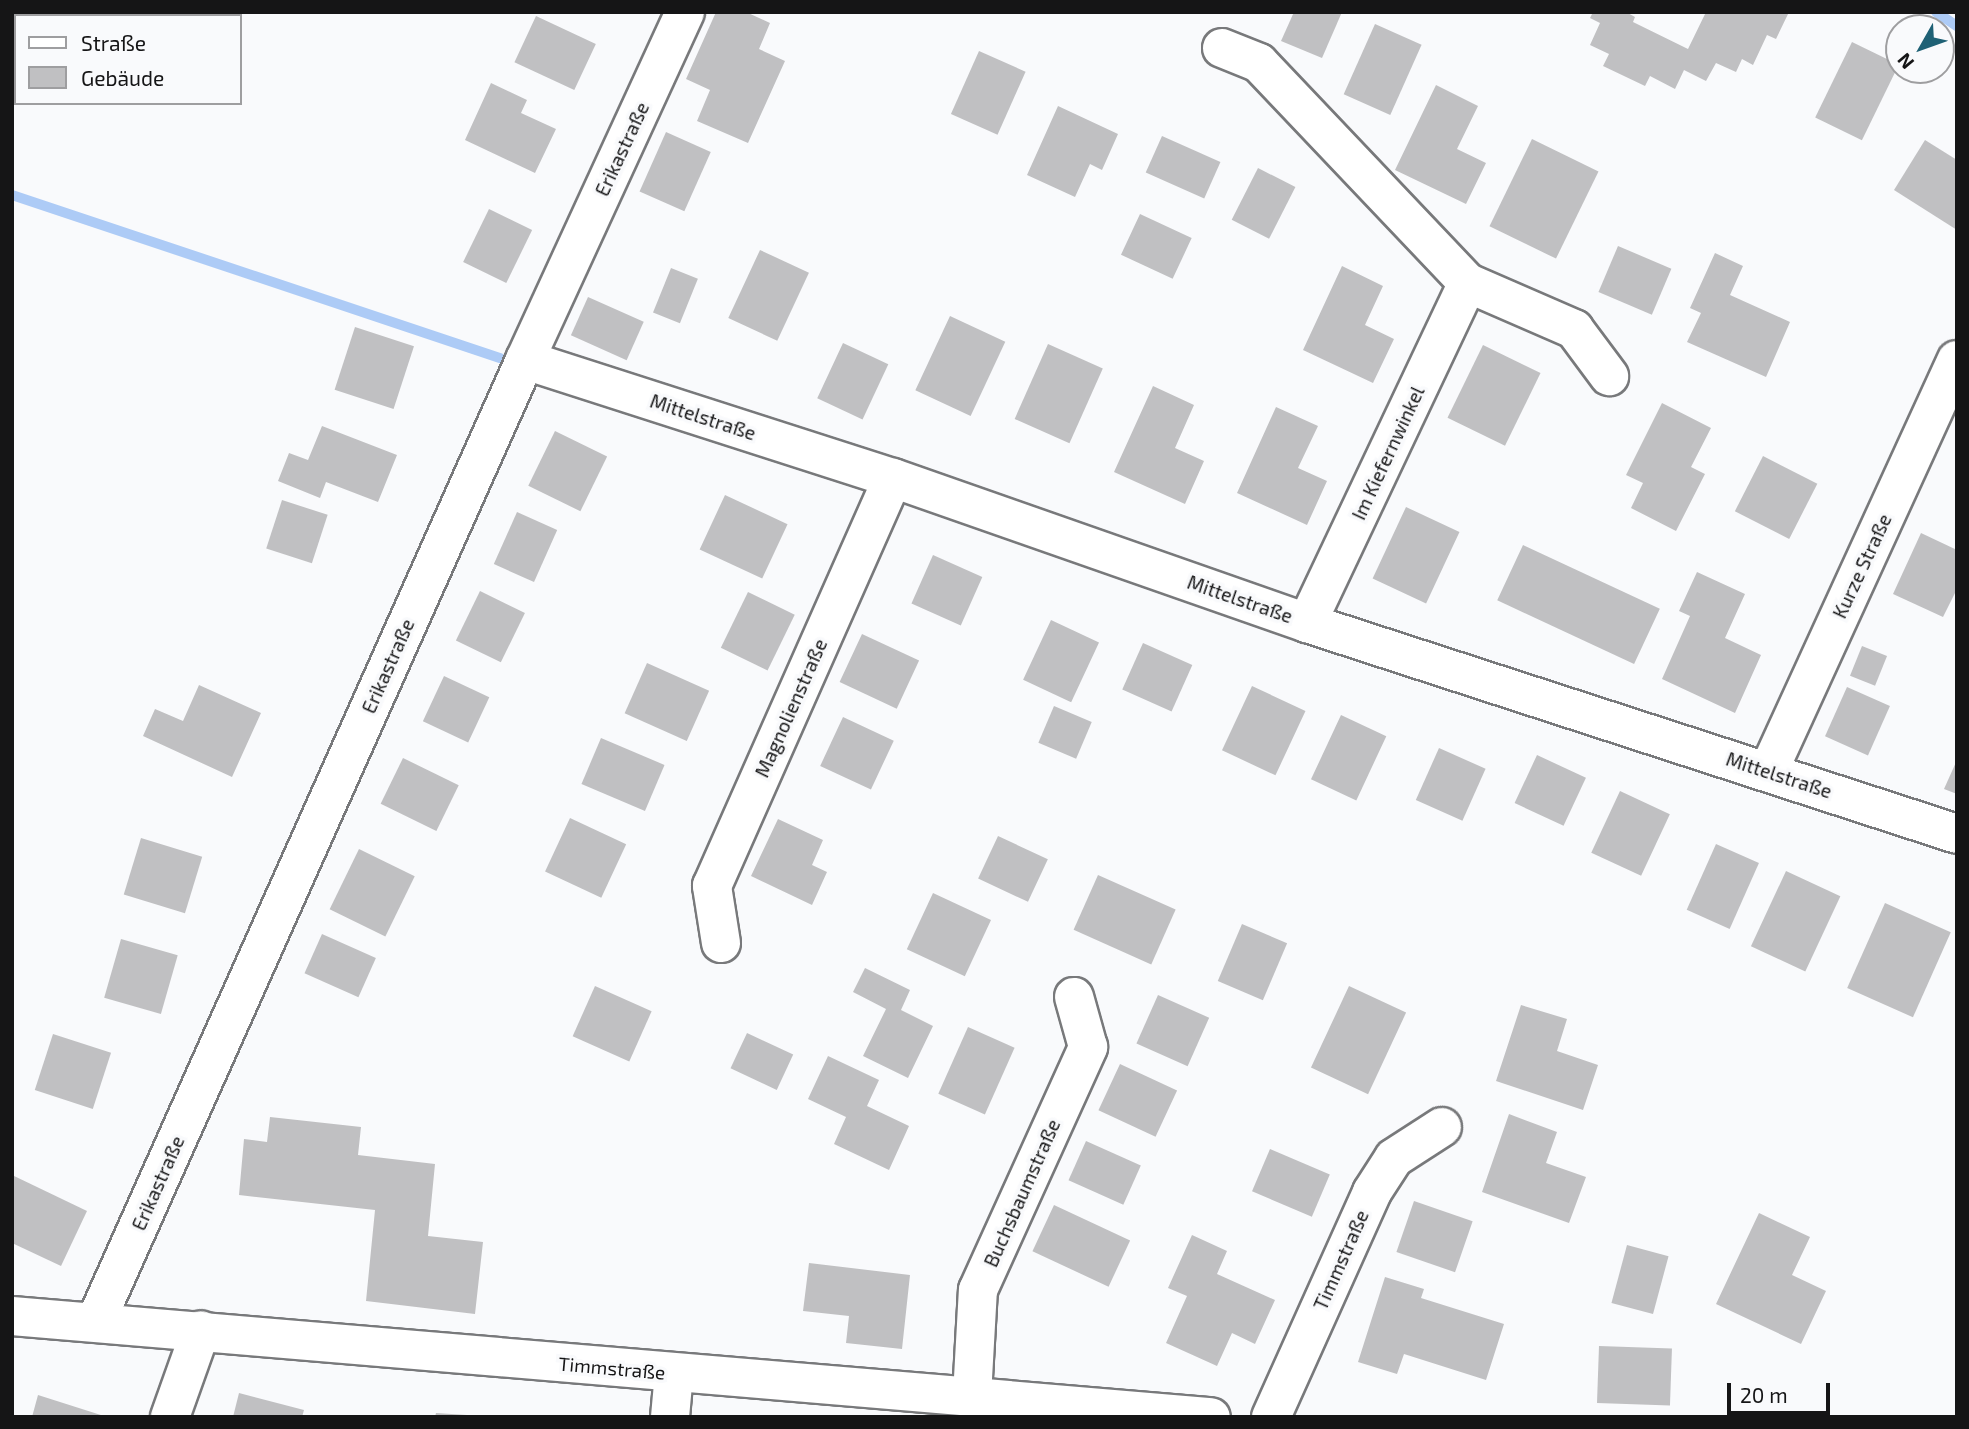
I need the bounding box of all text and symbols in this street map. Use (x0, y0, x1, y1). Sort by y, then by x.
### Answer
legend (14, 14, 242, 105)
north arrow (1885, 14, 1955, 84)
text: Straße (81, 30, 146, 55)
text: N (1892, 49, 1918, 74)
text: Gebäude (81, 65, 164, 90)
street label: Erikastraße (590, 98, 654, 200)
street label: Im Kiefernwinkel (1347, 383, 1429, 523)
street label: Mittelstraße (647, 389, 759, 445)
street label: Kurze Straße (1828, 510, 1896, 622)
street label: Mittelstraße (1184, 570, 1296, 628)
street label: Erikastraße (357, 615, 419, 717)
street label: Magnolienstraße (750, 635, 832, 781)
street label: Mittelstraße (1723, 747, 1835, 803)
street label: Buchsbaumstraße (979, 1116, 1065, 1270)
street label: Erikastraße (127, 1132, 189, 1234)
street label: Timmstraße (1309, 1206, 1373, 1314)
street label: Timmstraße (558, 1352, 666, 1384)
scale bar (1731, 1370, 1834, 1414)
text: 20 m (1740, 1382, 1788, 1407)

